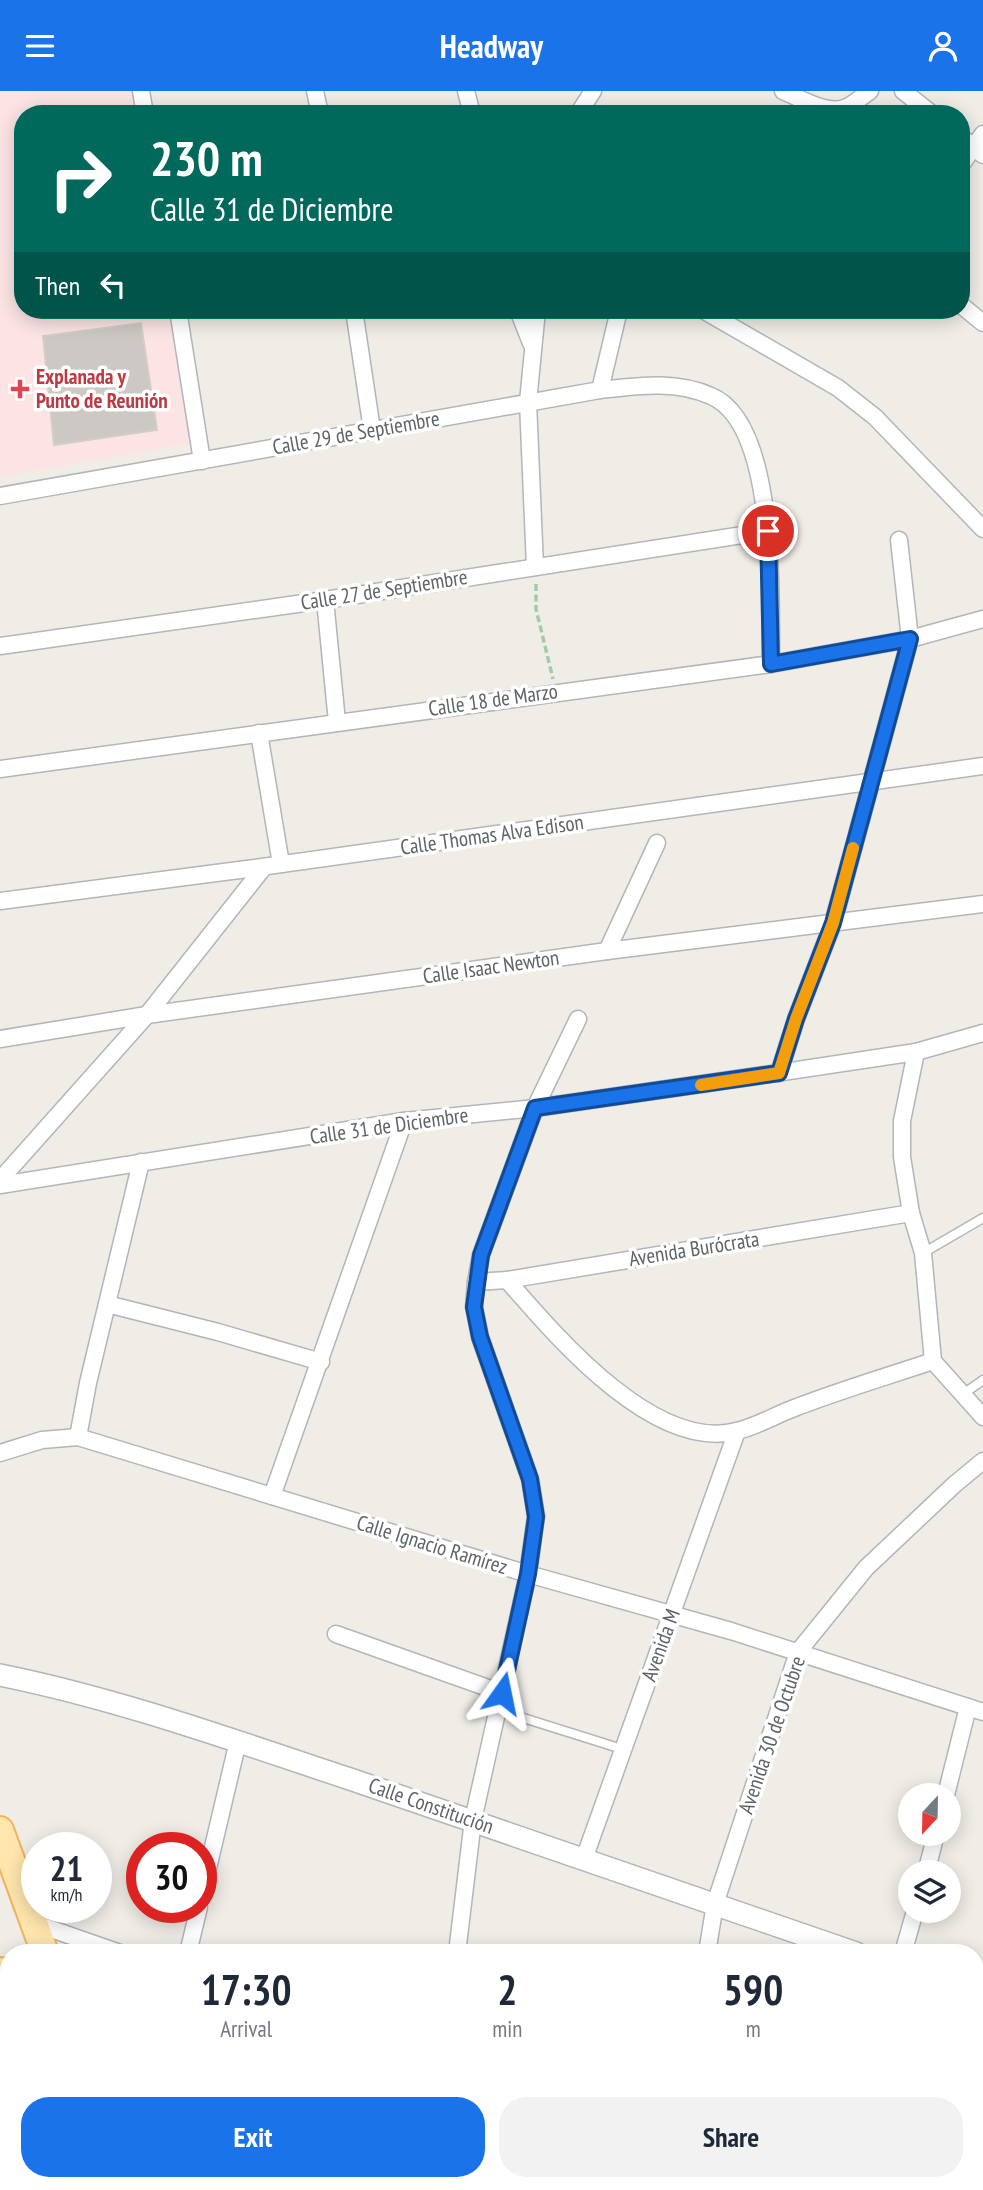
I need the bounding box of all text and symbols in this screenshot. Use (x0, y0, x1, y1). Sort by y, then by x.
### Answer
text: Headway (440, 25, 543, 67)
icon: menu (21, 27, 59, 65)
icon: person (924, 27, 962, 65)
text: 230 m (150, 126, 263, 190)
icon: right (35, 133, 126, 224)
text: Calle 31 de Diciembre (150, 188, 393, 230)
icon: left (94, 266, 132, 304)
text: Then (35, 269, 80, 302)
place label: Explanada y Punto de Reunión (36, 363, 168, 414)
marker: Explanada y Punto de Reunión (10, 379, 30, 399)
street label: Calle 29 de Septiembre (270, 405, 442, 460)
pin (738, 501, 798, 561)
icon: arrive (749, 512, 787, 550)
street label: Calle 27 de Septiembre (299, 563, 469, 616)
street label: Calle 18 de Marzo (427, 677, 559, 722)
street label: Calle Thomas Alva Edison (399, 808, 585, 861)
street label: Calle Isaac Newton (421, 944, 561, 989)
street label: Calle 31 de Diciembre (308, 1101, 470, 1150)
street label: Avenida Burócrata (627, 1225, 761, 1272)
street label: Calle Ignacio Ramírez (353, 1509, 511, 1580)
street label: Avenida M (635, 1605, 686, 1685)
street label: Avenida 30 de Octubre (732, 1653, 811, 1817)
position arrow (465, 1656, 539, 1730)
street label: Calle Constitución (365, 1771, 497, 1840)
north arrow (898, 1783, 961, 1846)
map controls (898, 1783, 961, 1923)
speed limit sign: 30 (126, 1832, 217, 1923)
text: 21 (50, 1845, 83, 1891)
button: layers (898, 1860, 961, 1923)
text: km/h (51, 1883, 82, 1906)
text: 17:30 (201, 1962, 292, 2017)
text: 2 (497, 1962, 517, 2017)
text: 590 (723, 1962, 783, 2017)
text: Arrival (220, 2014, 272, 2043)
text: min (492, 2014, 522, 2043)
text: m (746, 2014, 761, 2043)
button: Exit (21, 2097, 485, 2177)
button: Share (499, 2097, 963, 2177)

